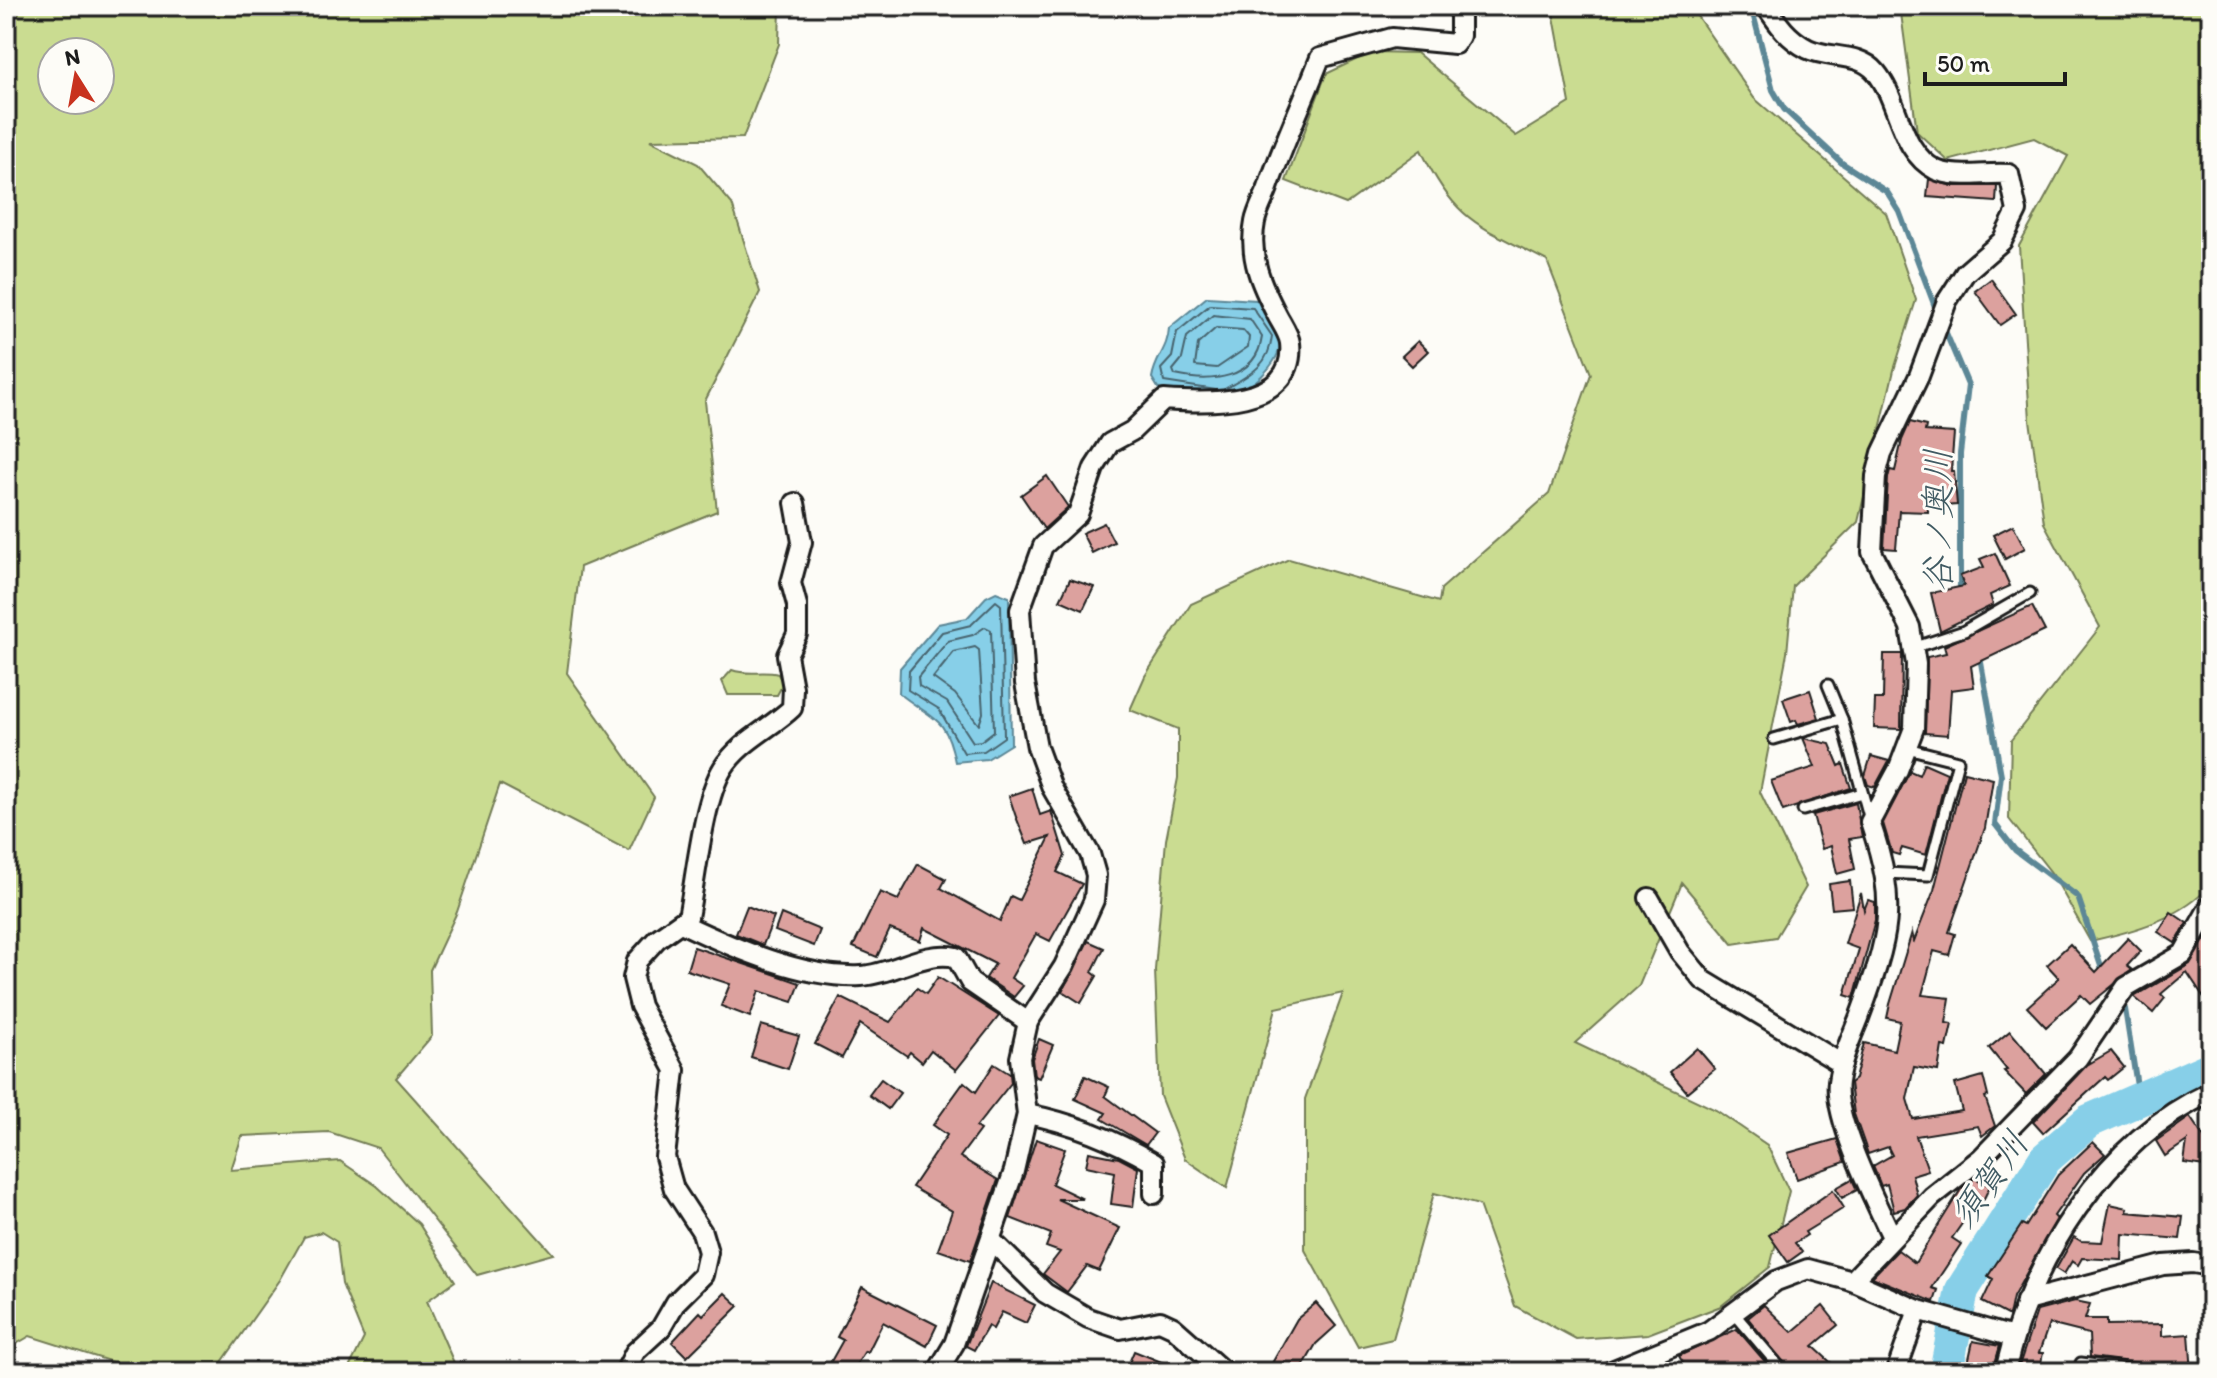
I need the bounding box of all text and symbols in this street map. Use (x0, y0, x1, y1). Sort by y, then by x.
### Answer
north arrow (36, 36, 116, 116)
scale bar (1925, 36, 2065, 86)
text: N (62, 42, 82, 72)
text: 50 m (1937, 49, 1990, 78)
water label: 谷ノ奥川 (1916, 448, 1959, 592)
water label: 須賀川 (1940, 1122, 2038, 1236)

